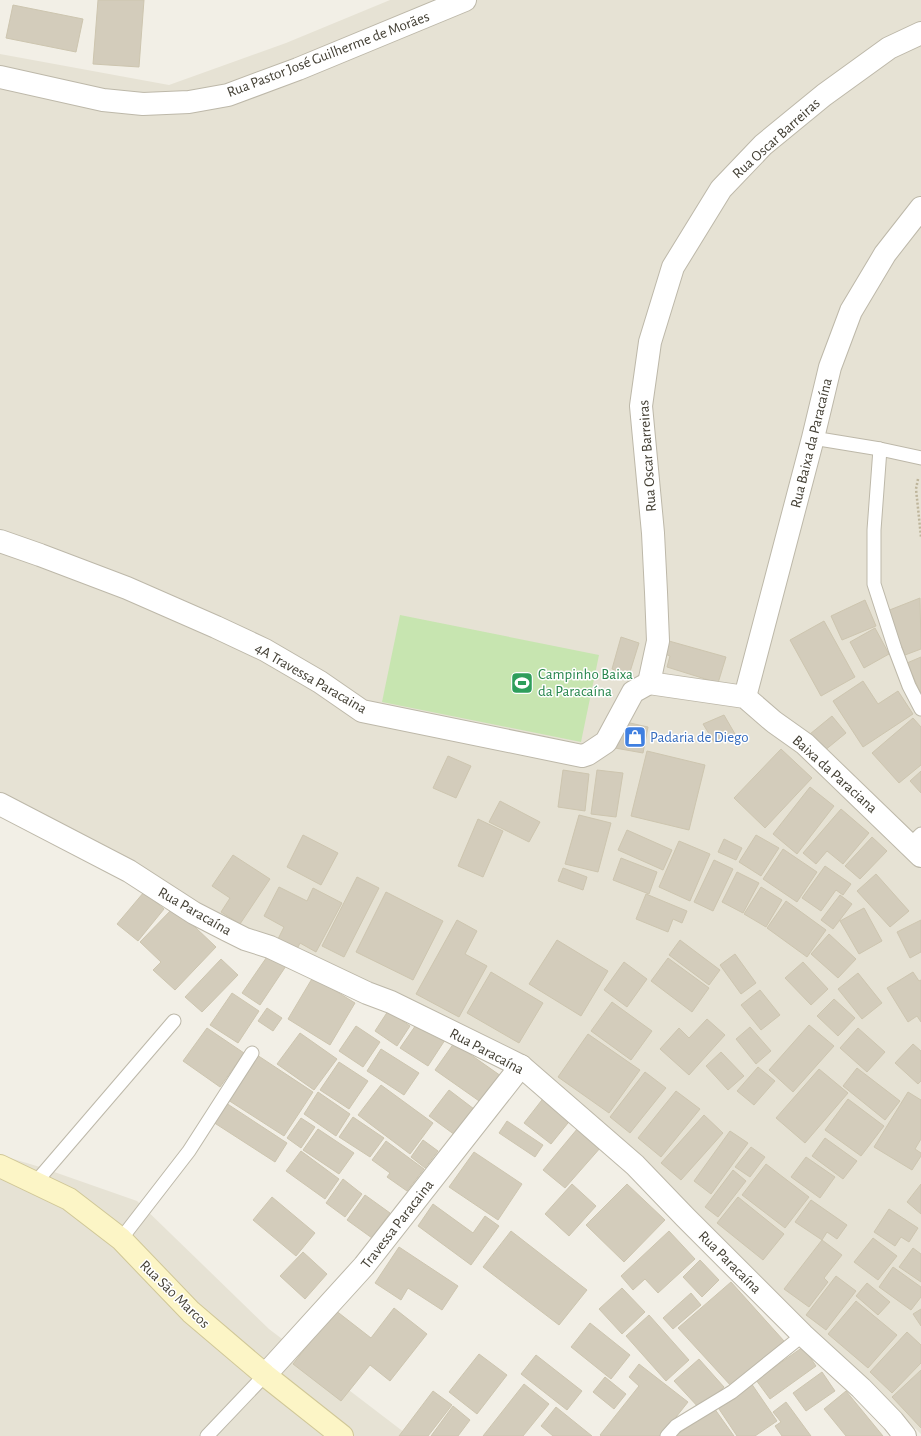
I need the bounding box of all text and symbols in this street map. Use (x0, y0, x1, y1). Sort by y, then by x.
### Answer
street label: Rua Pastor José Guilherme de Morães (225, 9, 431, 100)
street label: Rua Oscar Barreiras (730, 95, 823, 181)
street label: Rua Baixa da Paracaína (788, 377, 835, 510)
street label: Rua Oscar Barreiras (636, 400, 659, 512)
street label: 4A Travessa Paracaina (252, 640, 369, 717)
place label: Campinho Baixa da Paracaína (538, 667, 633, 699)
sports icon: Campinho Baixa da Paracaína (509, 670, 535, 696)
shop icon: Padaria de Diego (622, 724, 648, 750)
place label: Padaria de Diego (650, 730, 749, 745)
street label: Baixa da Paraciana (789, 733, 880, 816)
street label: Rua Paracaína (156, 885, 234, 938)
street label: Rua Paracaína (447, 1026, 526, 1077)
street label: Travessa Paracaina (358, 1177, 437, 1271)
street label: Rua Paracaína (695, 1228, 764, 1297)
street label: Rua São Marcos (137, 1257, 212, 1331)

